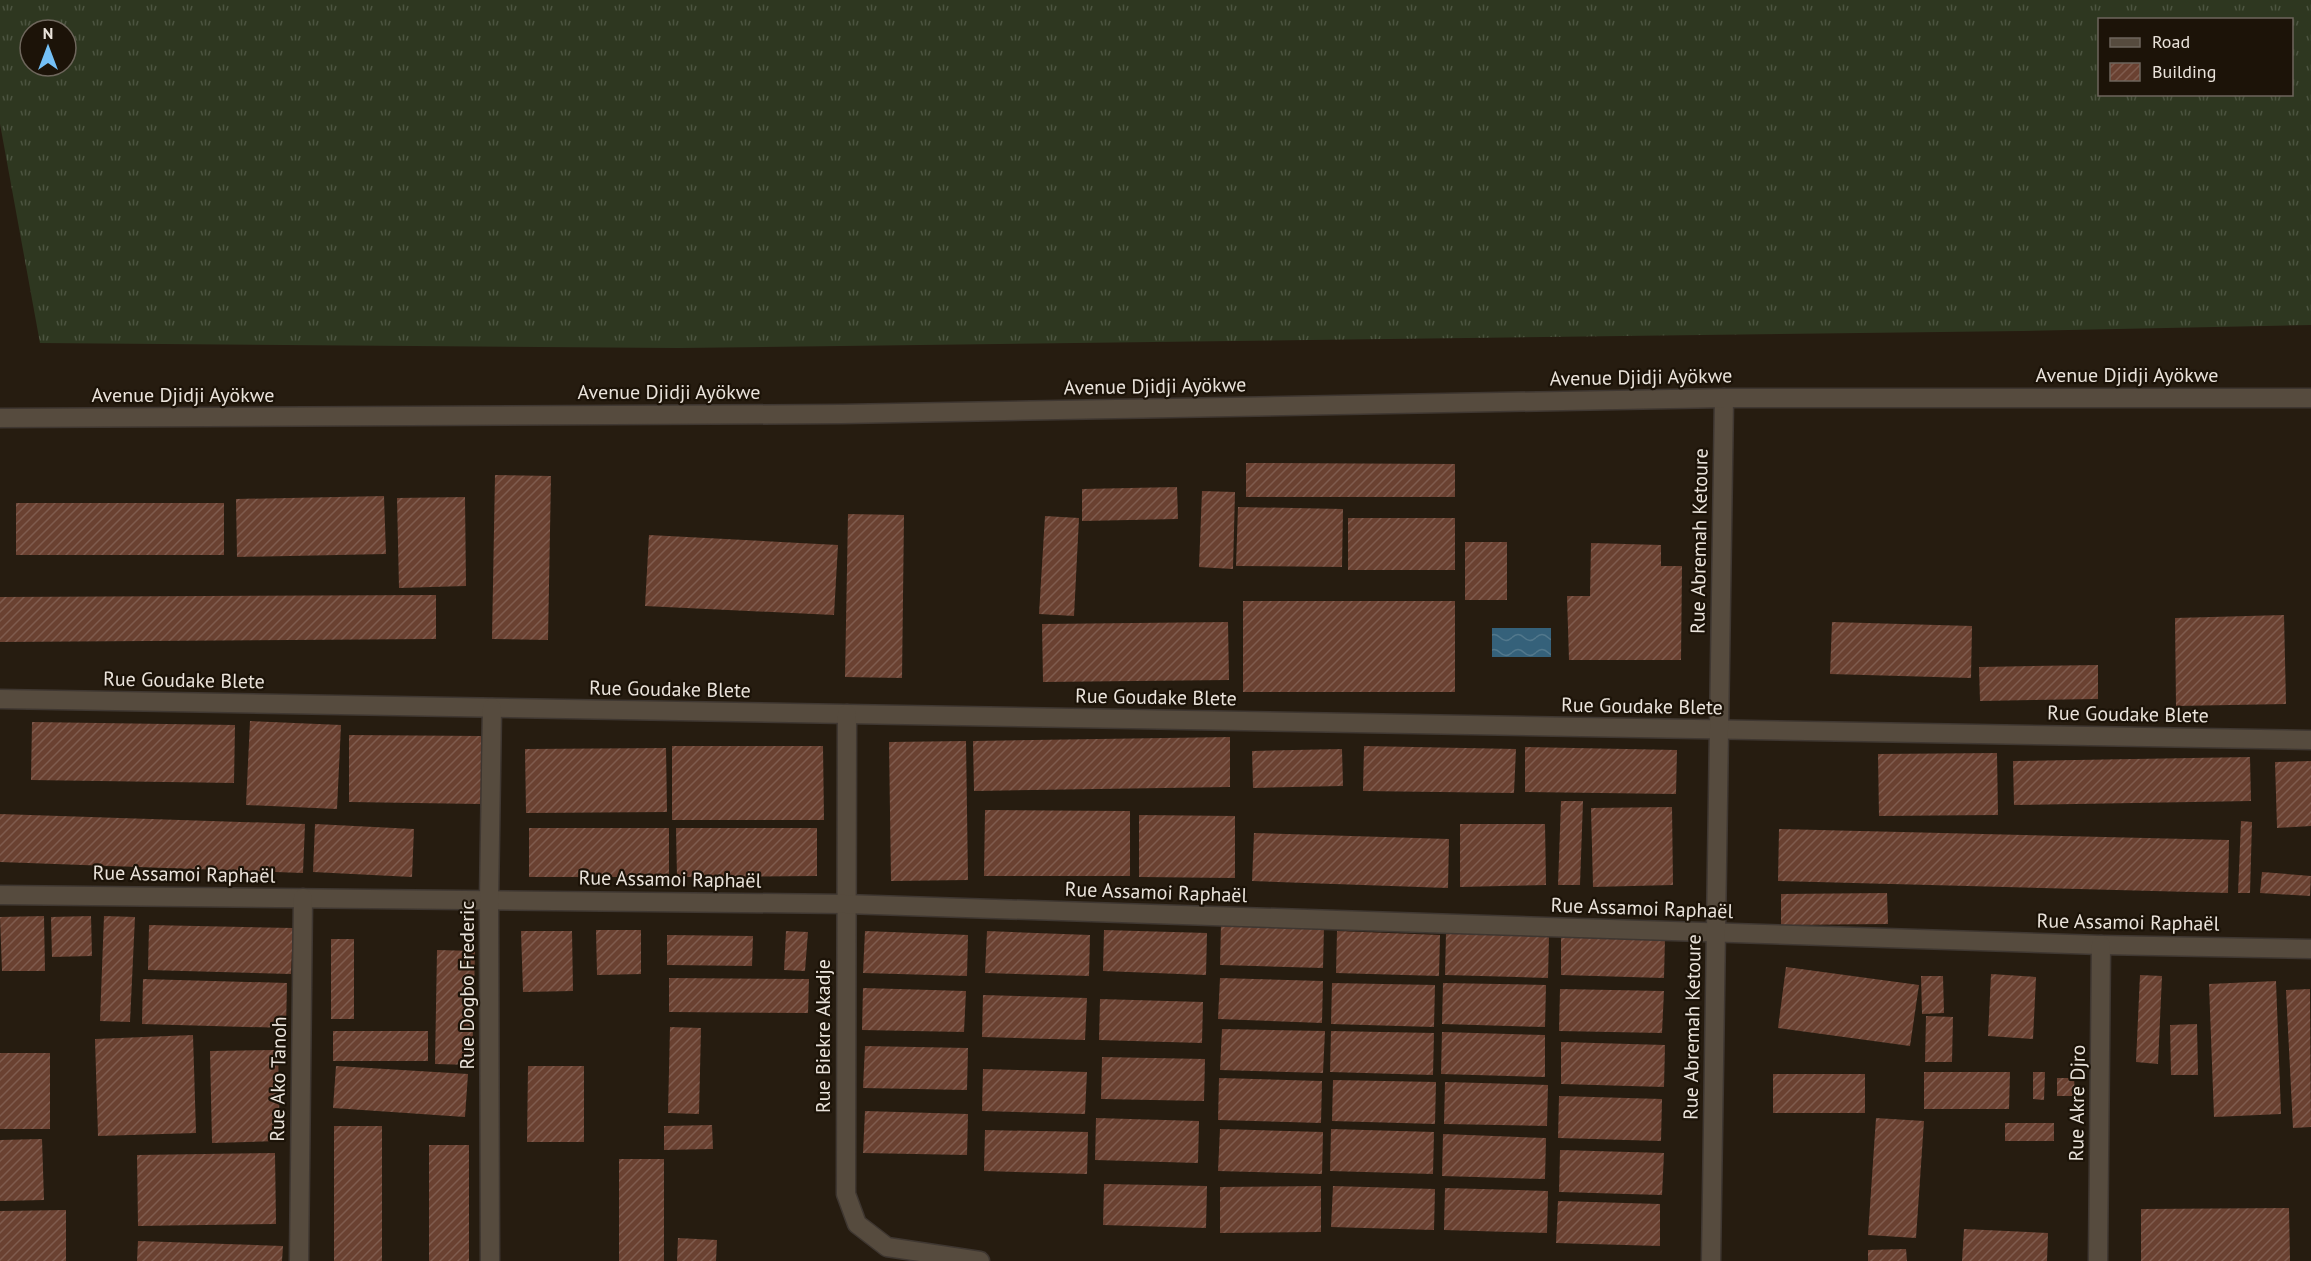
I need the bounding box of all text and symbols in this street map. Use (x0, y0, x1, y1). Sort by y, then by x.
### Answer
north arrow (18, 18, 78, 78)
legend (2098, 18, 2293, 96)
text: N (43, 23, 53, 43)
text: Road (2152, 30, 2190, 53)
text: Building (2152, 60, 2216, 83)
street label: Avenue Djidji Ayökwe (1549, 362, 1733, 392)
street label: Avenue Djidji Ayökwe (2036, 362, 2218, 388)
street label: Avenue Djidji Ayökwe (1063, 371, 1247, 401)
street label: Avenue Djidji Ayökwe (578, 379, 760, 405)
street label: Avenue Djidji Ayökwe (92, 382, 274, 408)
street label: Rue Abremah Ketoure (1684, 448, 1714, 634)
street label: Rue Goudake Blete (103, 666, 265, 694)
street label: Rue Goudake Blete (589, 675, 751, 703)
street label: Rue Goudake Blete (1075, 683, 1237, 711)
street label: Rue Goudake Blete (1561, 692, 1723, 720)
street label: Rue Goudake Blete (2047, 700, 2209, 728)
street label: Rue Assamoi Raphaël (92, 859, 276, 889)
street label: Rue Assamoi Raphaël (578, 864, 762, 894)
street label: Rue Assamoi Raphaël (1064, 876, 1248, 908)
street label: Rue Assamoi Raphaël (1550, 892, 1734, 924)
street label: Rue Dogbo Frederic (454, 901, 480, 1069)
street label: Rue Assamoi Raphaël (2036, 907, 2220, 937)
street label: Rue Abremah Ketoure (1677, 934, 1707, 1120)
street label: Rue Biekre Akadje (810, 959, 836, 1113)
street label: Rue Ako Tanoh (264, 1016, 292, 1142)
street label: Rue Akre Djro (2063, 1044, 2091, 1162)

